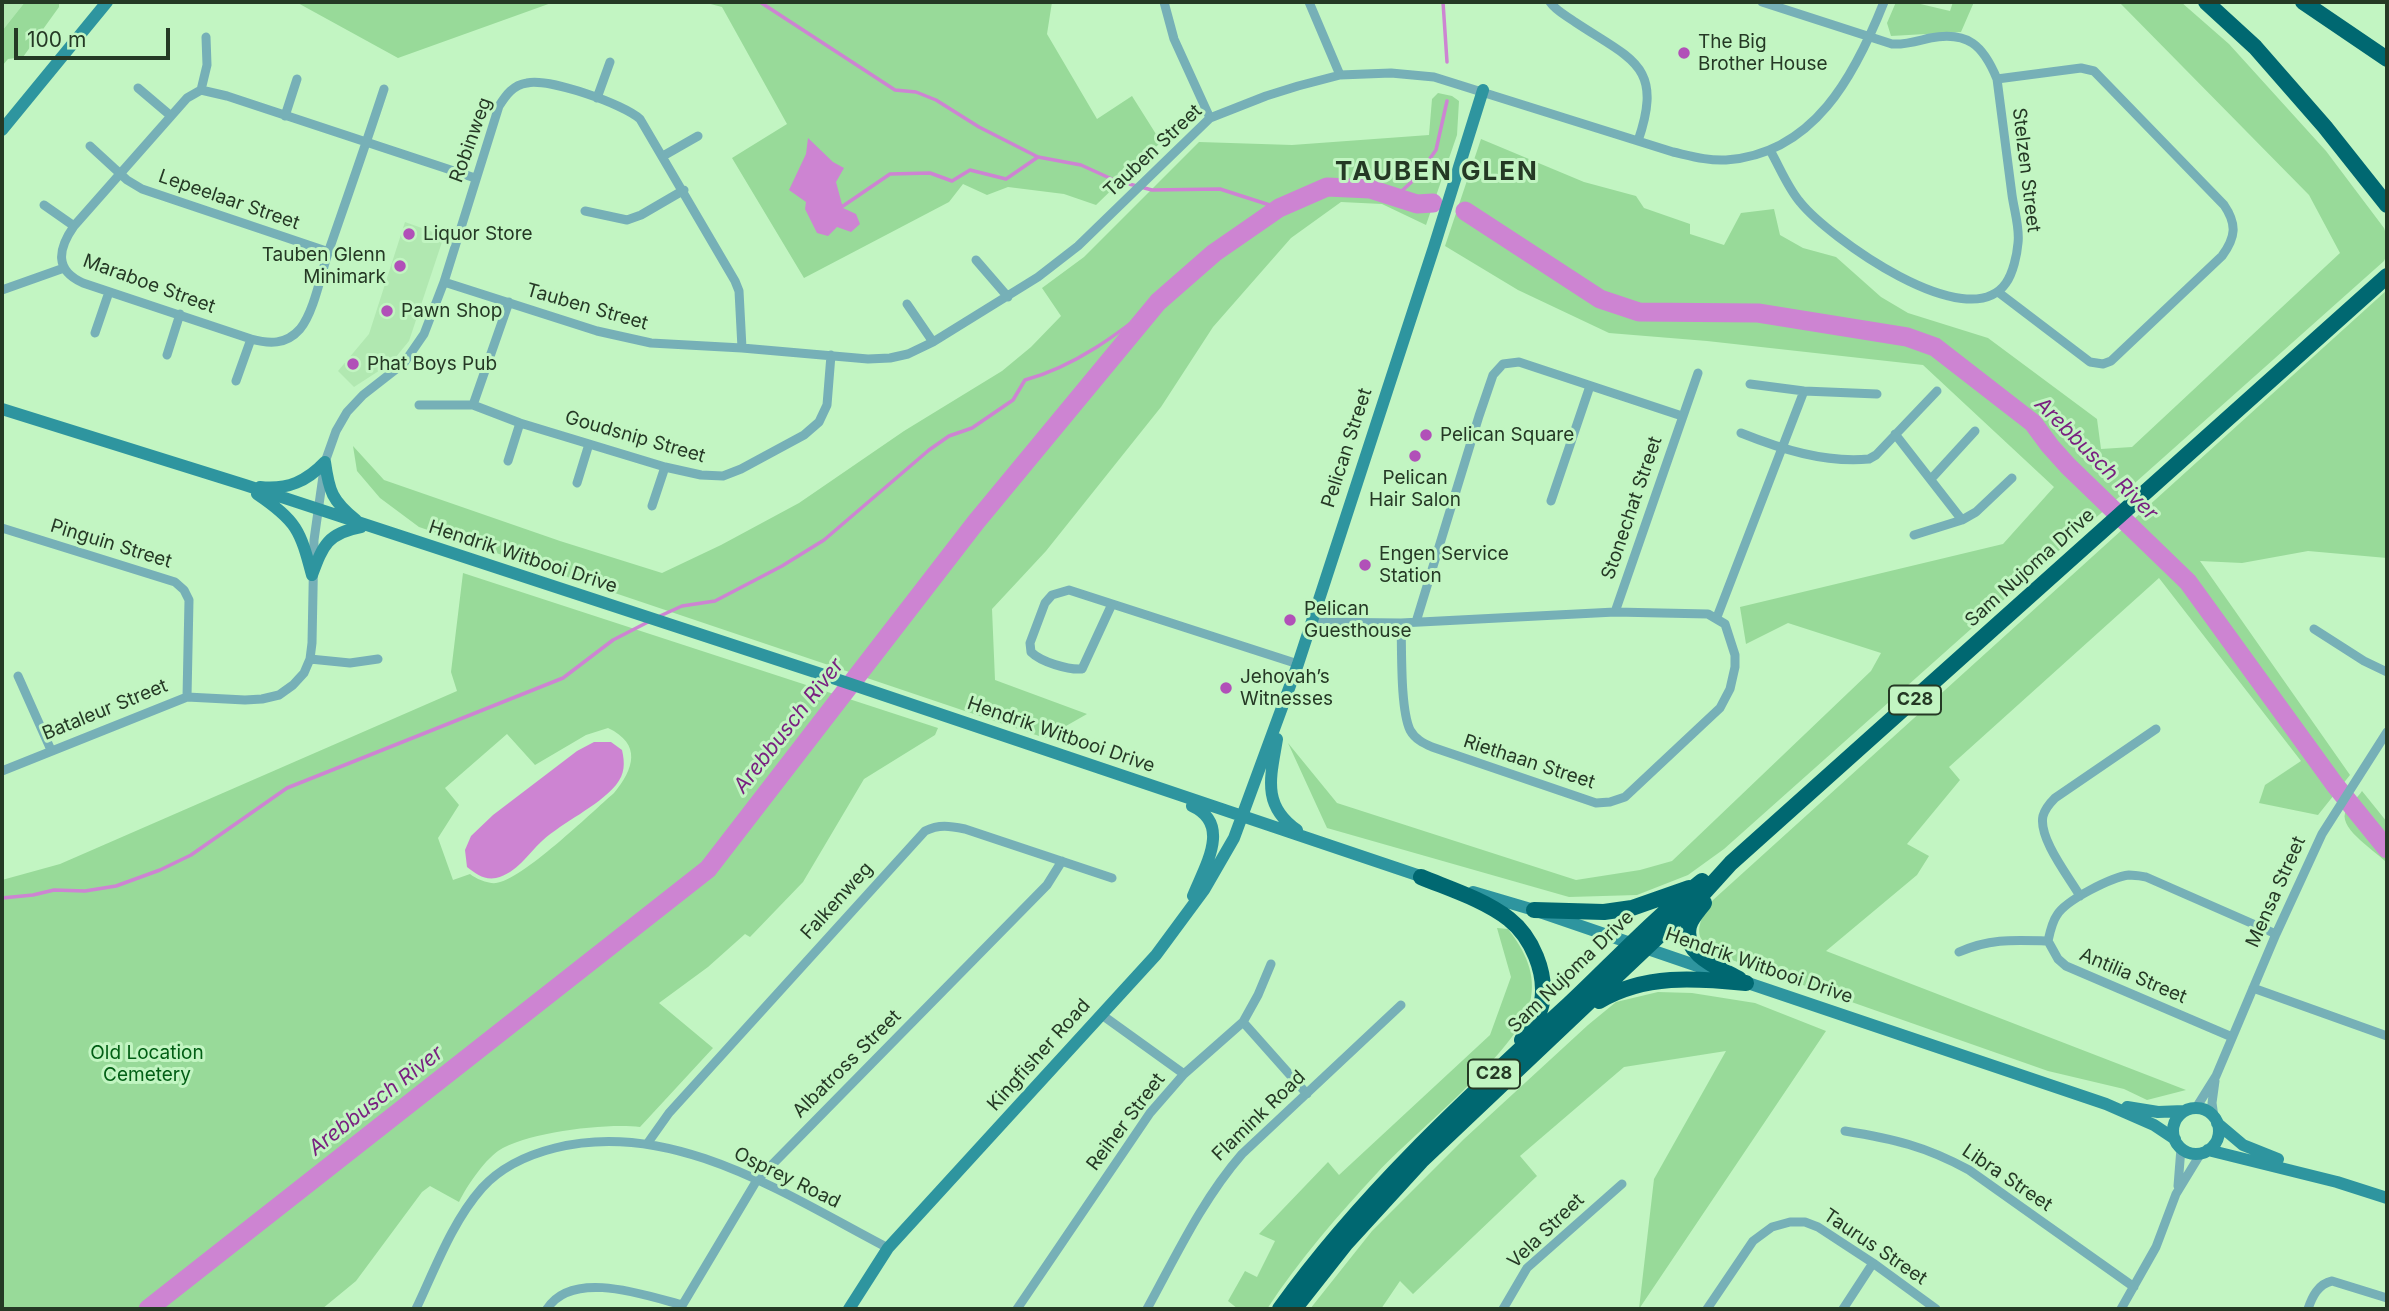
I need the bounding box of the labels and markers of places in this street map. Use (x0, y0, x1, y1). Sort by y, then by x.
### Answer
place label: The Big Brother House (1698, 31, 1828, 75)
marker: The Big Brother House (1676, 45, 1692, 61)
place label: Liquor Store (423, 223, 533, 245)
marker: Liquor Store (401, 226, 417, 242)
place label: Tauben Glenn Minimark (262, 244, 386, 288)
marker: Tauben Glenn Minimark (392, 258, 408, 274)
place label: Pawn Shop (401, 300, 502, 322)
marker: Pawn Shop (379, 303, 395, 319)
place label: Phat Boys Pub (367, 353, 497, 375)
marker: Phat Boys Pub (345, 356, 361, 372)
place label: Pelican Square (1440, 424, 1574, 446)
marker: Pelican Square (1418, 427, 1434, 443)
marker: Pelican Hair Salon (1407, 448, 1423, 464)
place label: Pelican Hair Salon (1369, 467, 1461, 511)
place label: Engen Service Station (1379, 543, 1509, 587)
marker: Engen Service Station (1357, 557, 1373, 573)
place label: Pelican Guesthouse (1304, 598, 1412, 642)
marker: Pelican Guesthouse (1282, 612, 1298, 628)
place label: Jehovah’s Witnesses (1240, 666, 1333, 710)
marker: Jehovah’s Witnesses (1218, 680, 1234, 696)

